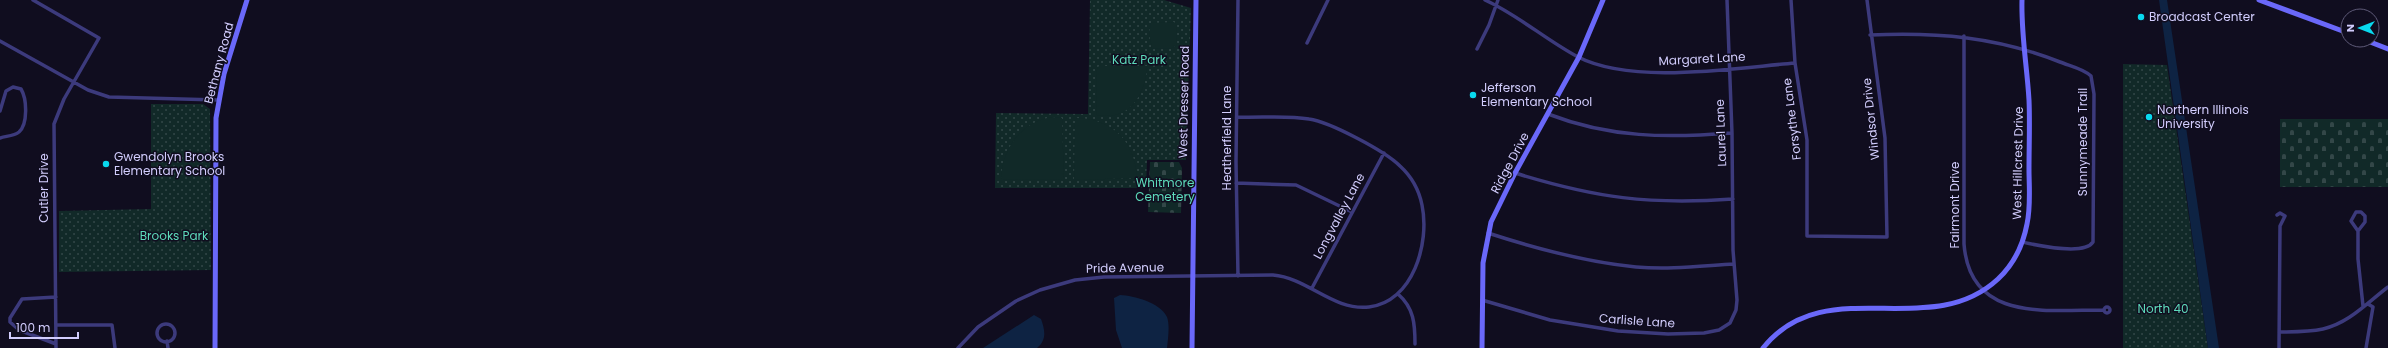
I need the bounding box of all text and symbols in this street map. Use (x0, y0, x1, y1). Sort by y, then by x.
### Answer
place label: Broadcast Center (2149, 8, 2255, 25)
north arrow (2340, 8, 2380, 48)
marker: Broadcast Center (2136, 12, 2146, 22)
street label: Bethany Road (199, 20, 238, 106)
text: N (2342, 24, 2358, 32)
street label: West Dresser Road (1174, 46, 1193, 158)
street label: Margaret Lane (1658, 48, 1746, 69)
park label: Katz Park (1112, 51, 1167, 68)
street label: Forsythe Lane (1778, 77, 1805, 161)
street label: Windsor Drive (1858, 77, 1883, 161)
place label: Jefferson Elementary School (1481, 79, 1592, 110)
street label: Heatherfield Lane (1218, 86, 1235, 190)
street label: Sunnymeade Trail (2074, 88, 2091, 196)
marker: Jefferson Elementary School (1468, 90, 1478, 100)
street label: Laurel Lane (1711, 99, 1730, 167)
place label: Northern Illinois University (2157, 101, 2249, 132)
street label: West Hillcrest Drive (2008, 106, 2027, 220)
marker: Northern Illinois University (2144, 112, 2154, 122)
street label: Ridge Drive (1486, 129, 1533, 196)
place label: Gwendolyn Brooks Elementary School (114, 148, 225, 179)
street label: Cutler Drive (35, 153, 52, 223)
marker: Gwendolyn Brooks Elementary School (101, 159, 111, 169)
street label: Fairmont Drive (1946, 162, 1963, 248)
street label: Longvalley Lane (1309, 170, 1368, 262)
park label: Whitmore Cemetery (1135, 174, 1195, 205)
park label: Brooks Park (140, 227, 209, 244)
street label: Pride Avenue (1086, 258, 1164, 277)
park label: North 40 (2138, 300, 2188, 317)
street label: Carlisle Lane (1599, 309, 1676, 332)
scale bar (10, 314, 78, 340)
text: 100 m (16, 319, 50, 336)

